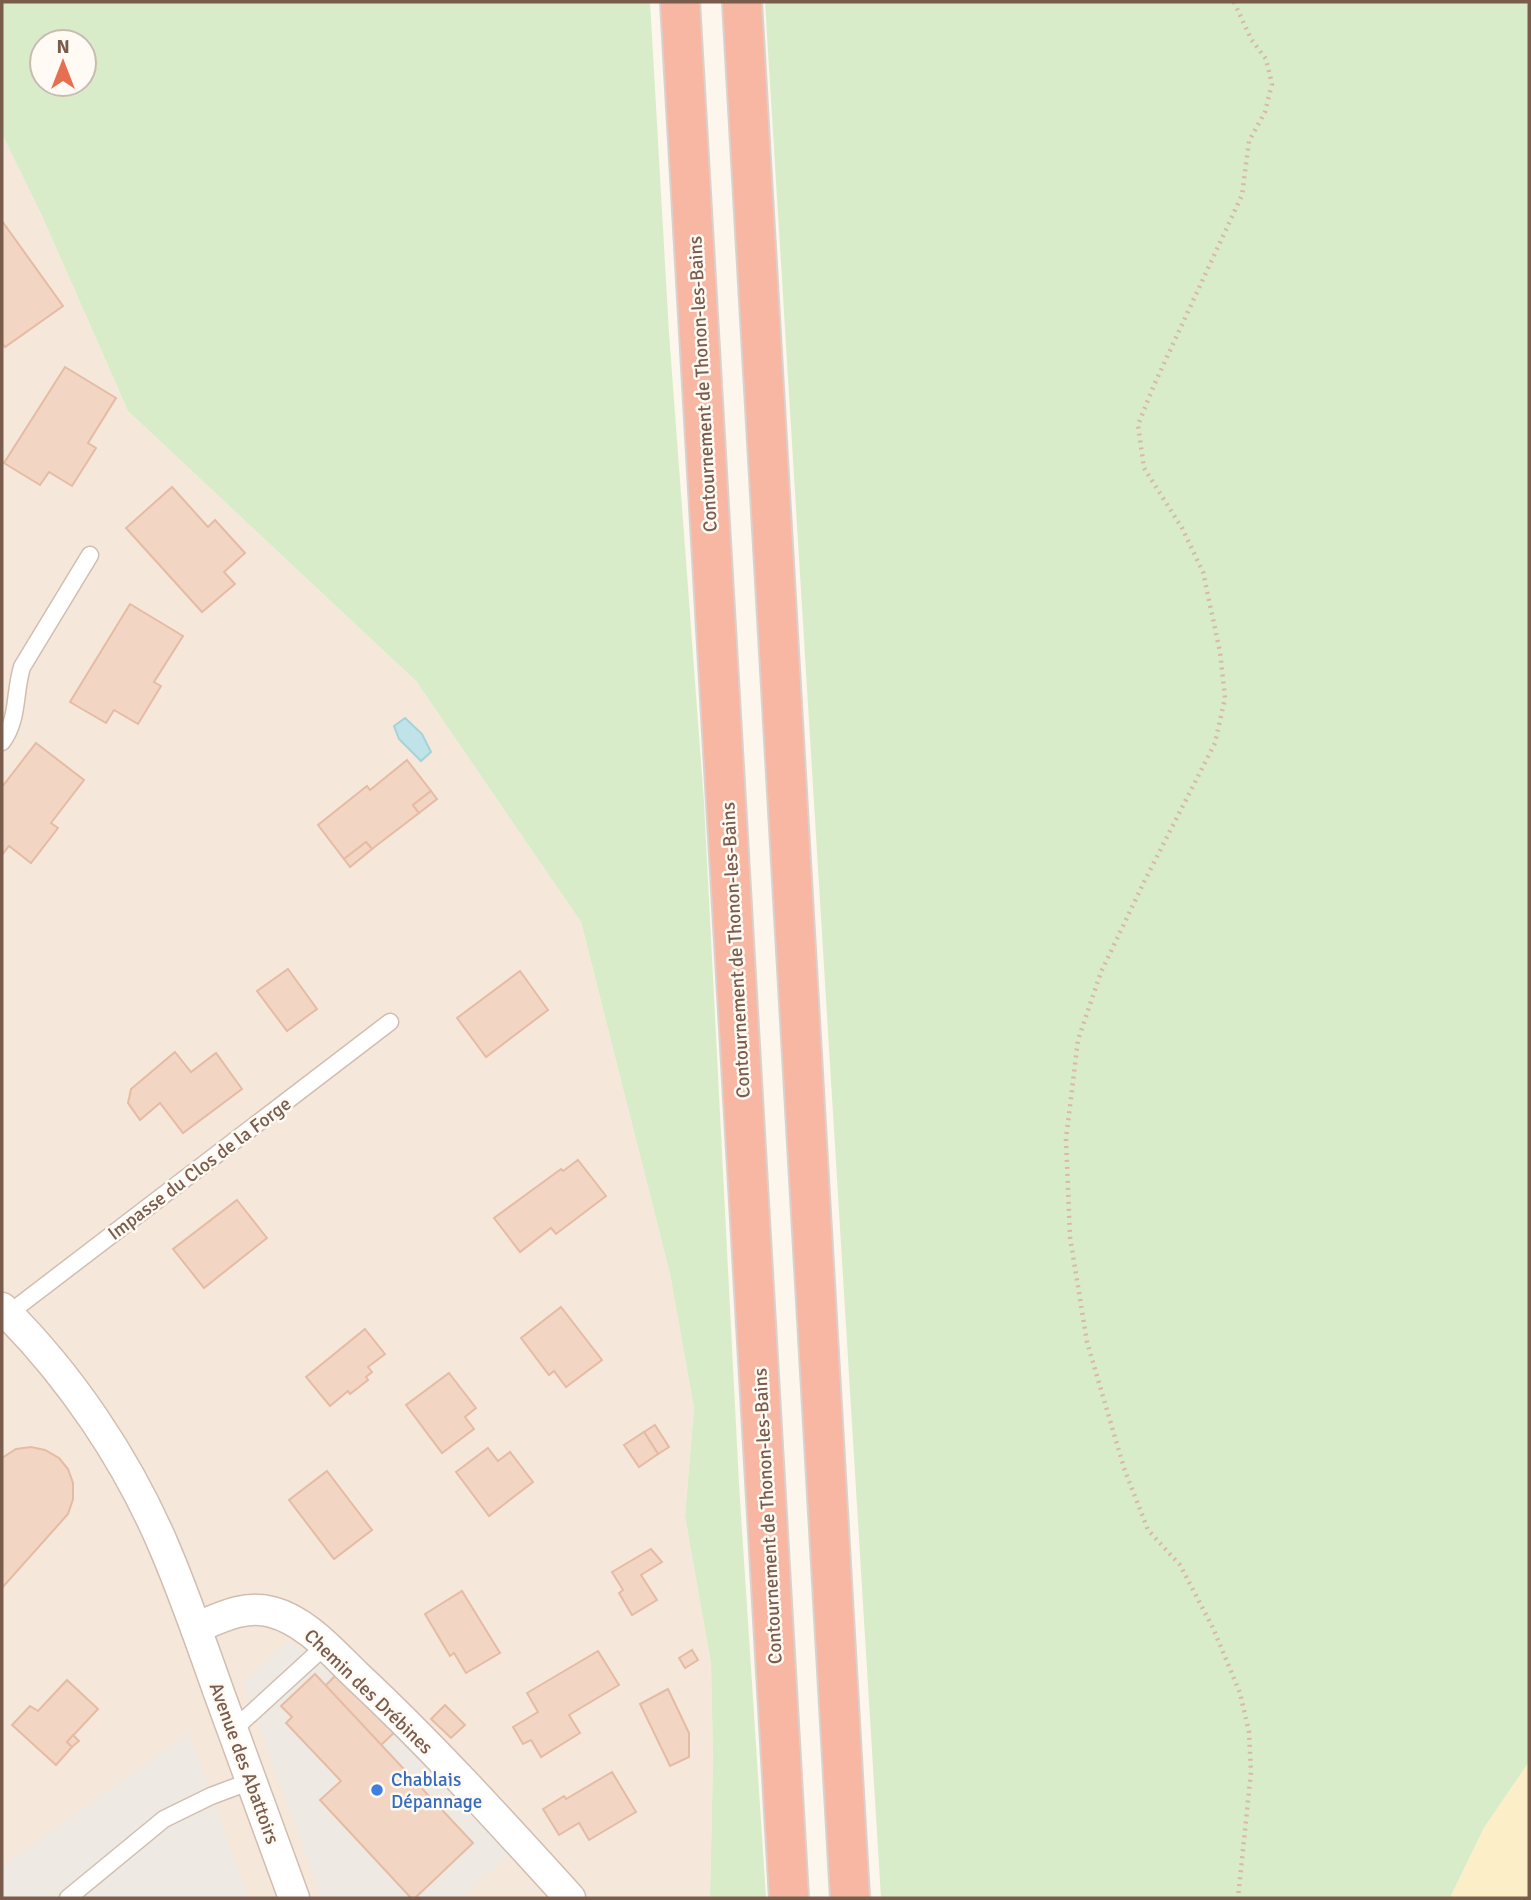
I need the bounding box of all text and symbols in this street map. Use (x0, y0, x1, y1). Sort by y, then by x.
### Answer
north arrow (28, 28, 98, 98)
text: N (56, 35, 70, 59)
street label: Contournement de Thonon-les-Bains (683, 235, 723, 533)
street label: Contournement de Thonon-les-Bains (716, 801, 756, 1099)
street label: Impasse du Clos de la Forge (103, 1092, 296, 1246)
street label: Contournement de Thonon-les-Bains (748, 1367, 788, 1665)
street label: Chemin des Drébines (299, 1624, 438, 1759)
street label: Avenue des Abattoirs (204, 1679, 284, 1847)
place label: Chablais Dépannage (391, 1768, 482, 1814)
marker: Chablais Dépannage (369, 1782, 385, 1798)

